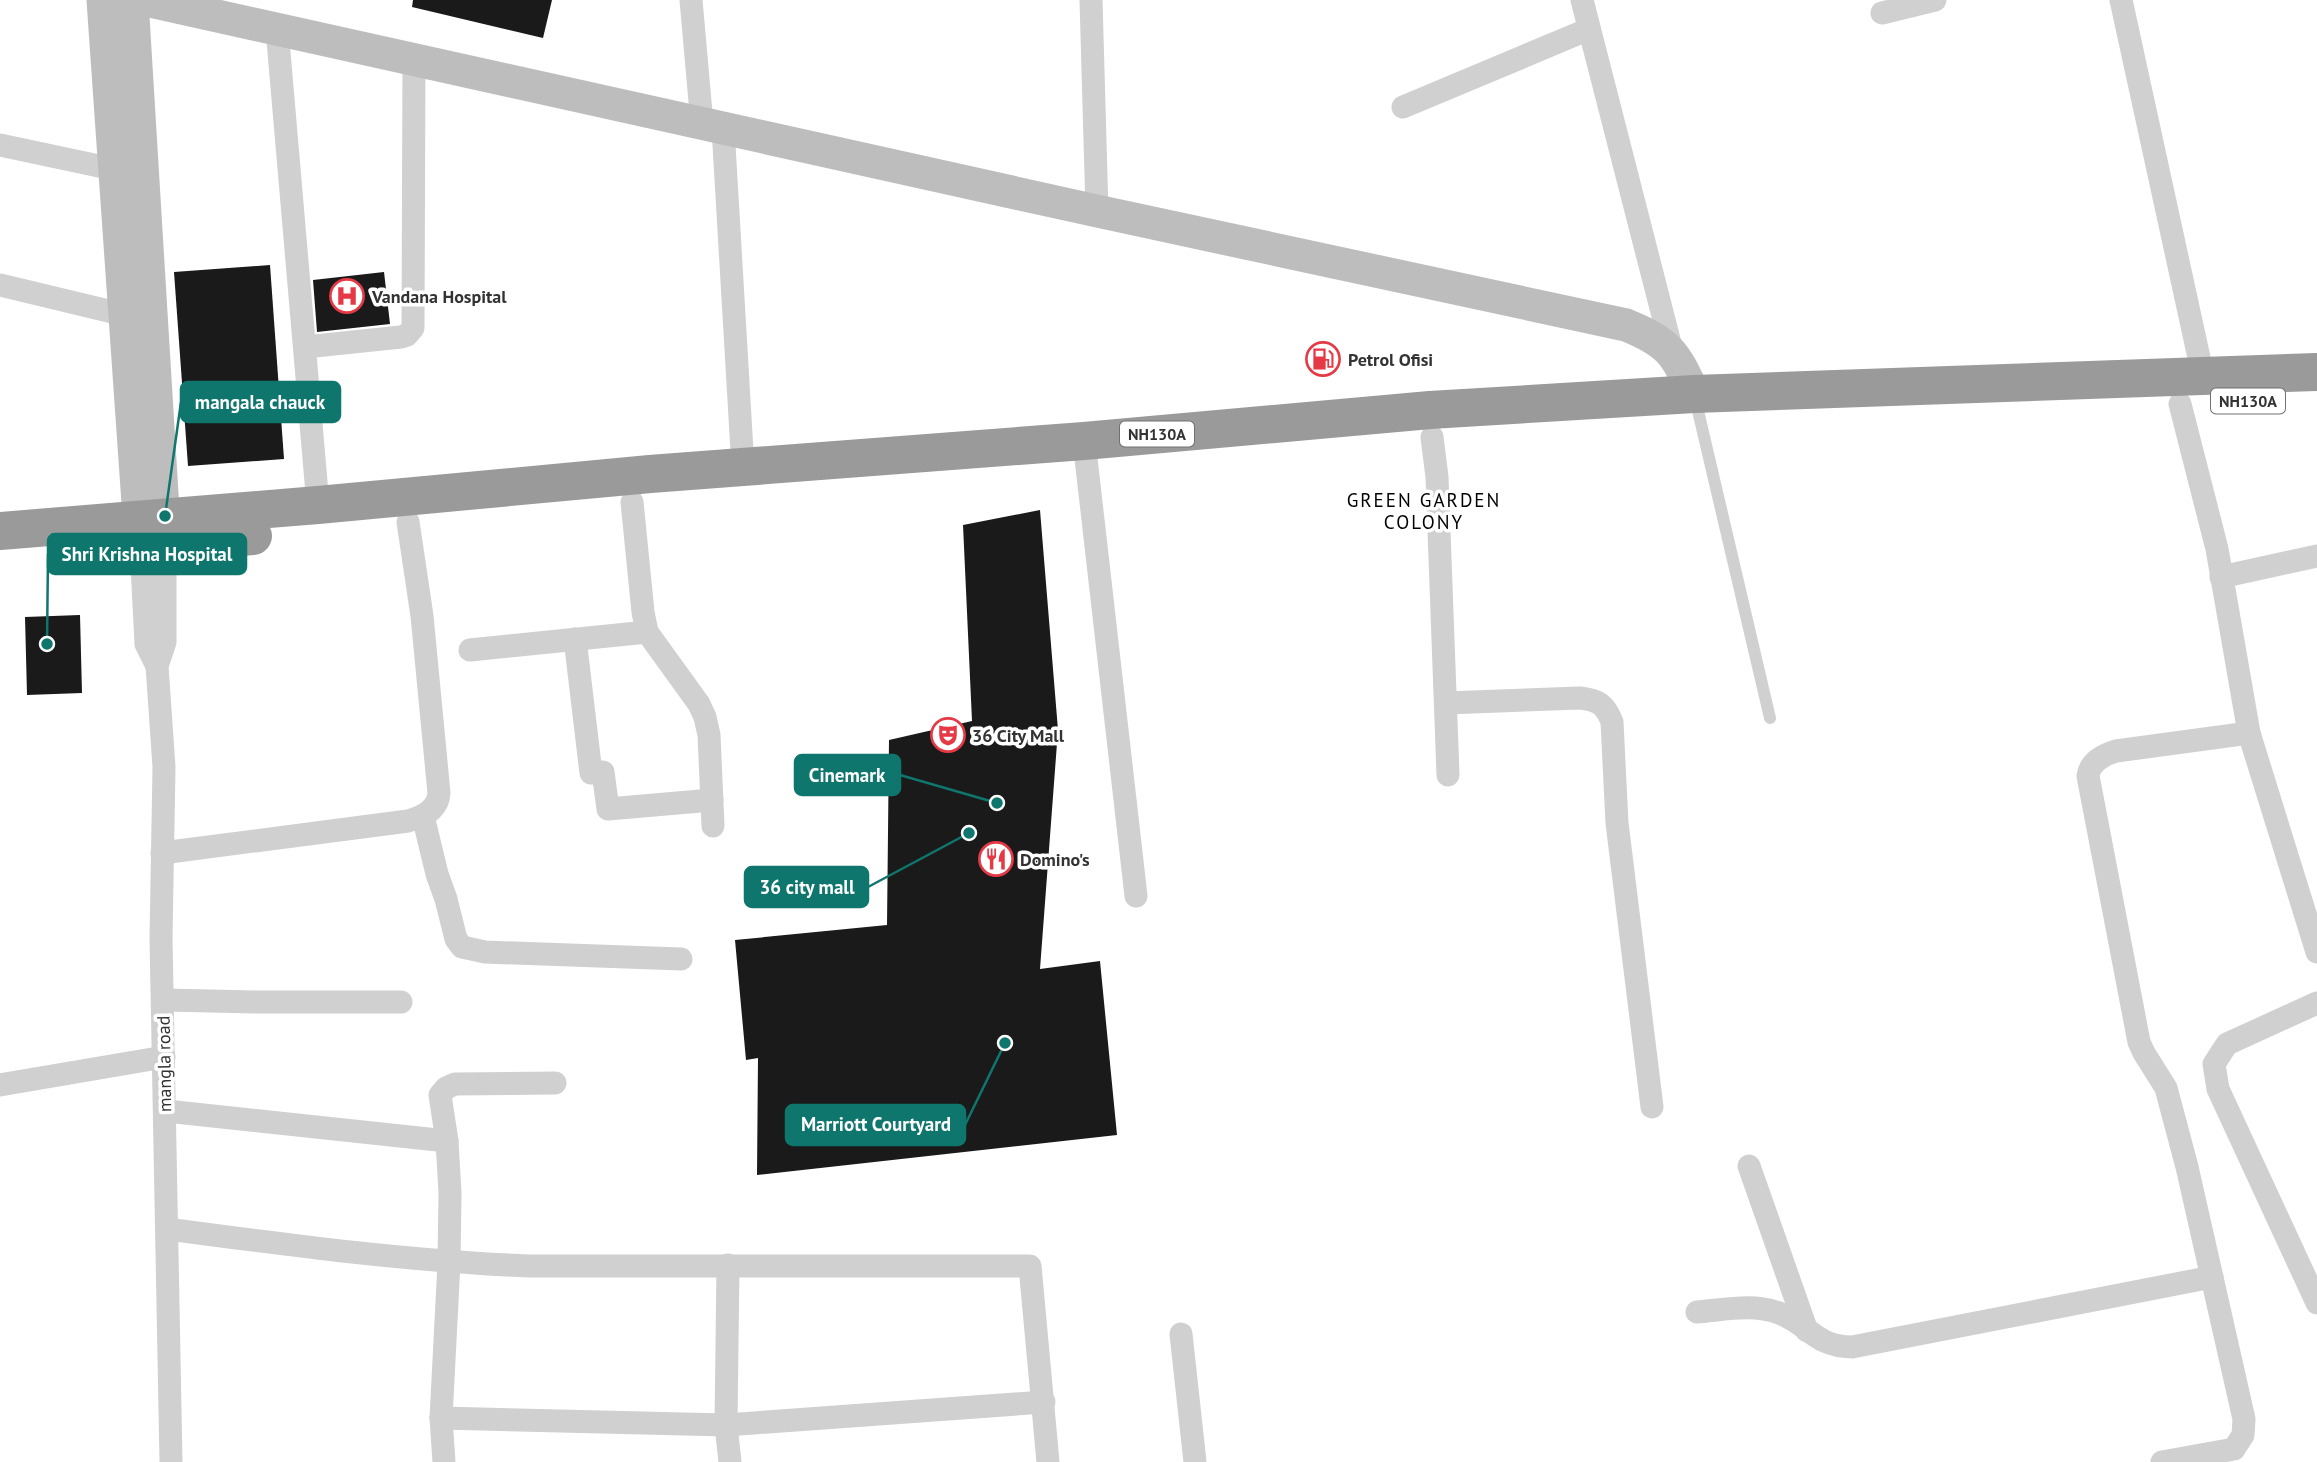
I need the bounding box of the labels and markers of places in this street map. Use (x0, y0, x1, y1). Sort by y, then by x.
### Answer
hospital icon: Vandana Hospital (328, 277, 366, 315)
place label: Vandana Hospital (371, 285, 507, 308)
fuel station icon: Petrol Ofisi (1304, 340, 1342, 378)
place label: Petrol Ofisi (1348, 348, 1433, 371)
callout: mangala chauck (181, 382, 340, 422)
callout: Shri Krishna Hospital (48, 534, 246, 574)
theatre icon: 36 City Mall (929, 716, 967, 754)
place label: 36 City Mall (972, 724, 1065, 747)
callout: Cinemark (795, 755, 900, 795)
restaurant icon: Domino's (977, 840, 1015, 878)
place label: Domino's (1020, 848, 1090, 871)
callout: 36 city mall (745, 867, 868, 907)
callout: Marriott Courtyard (786, 1105, 965, 1145)

